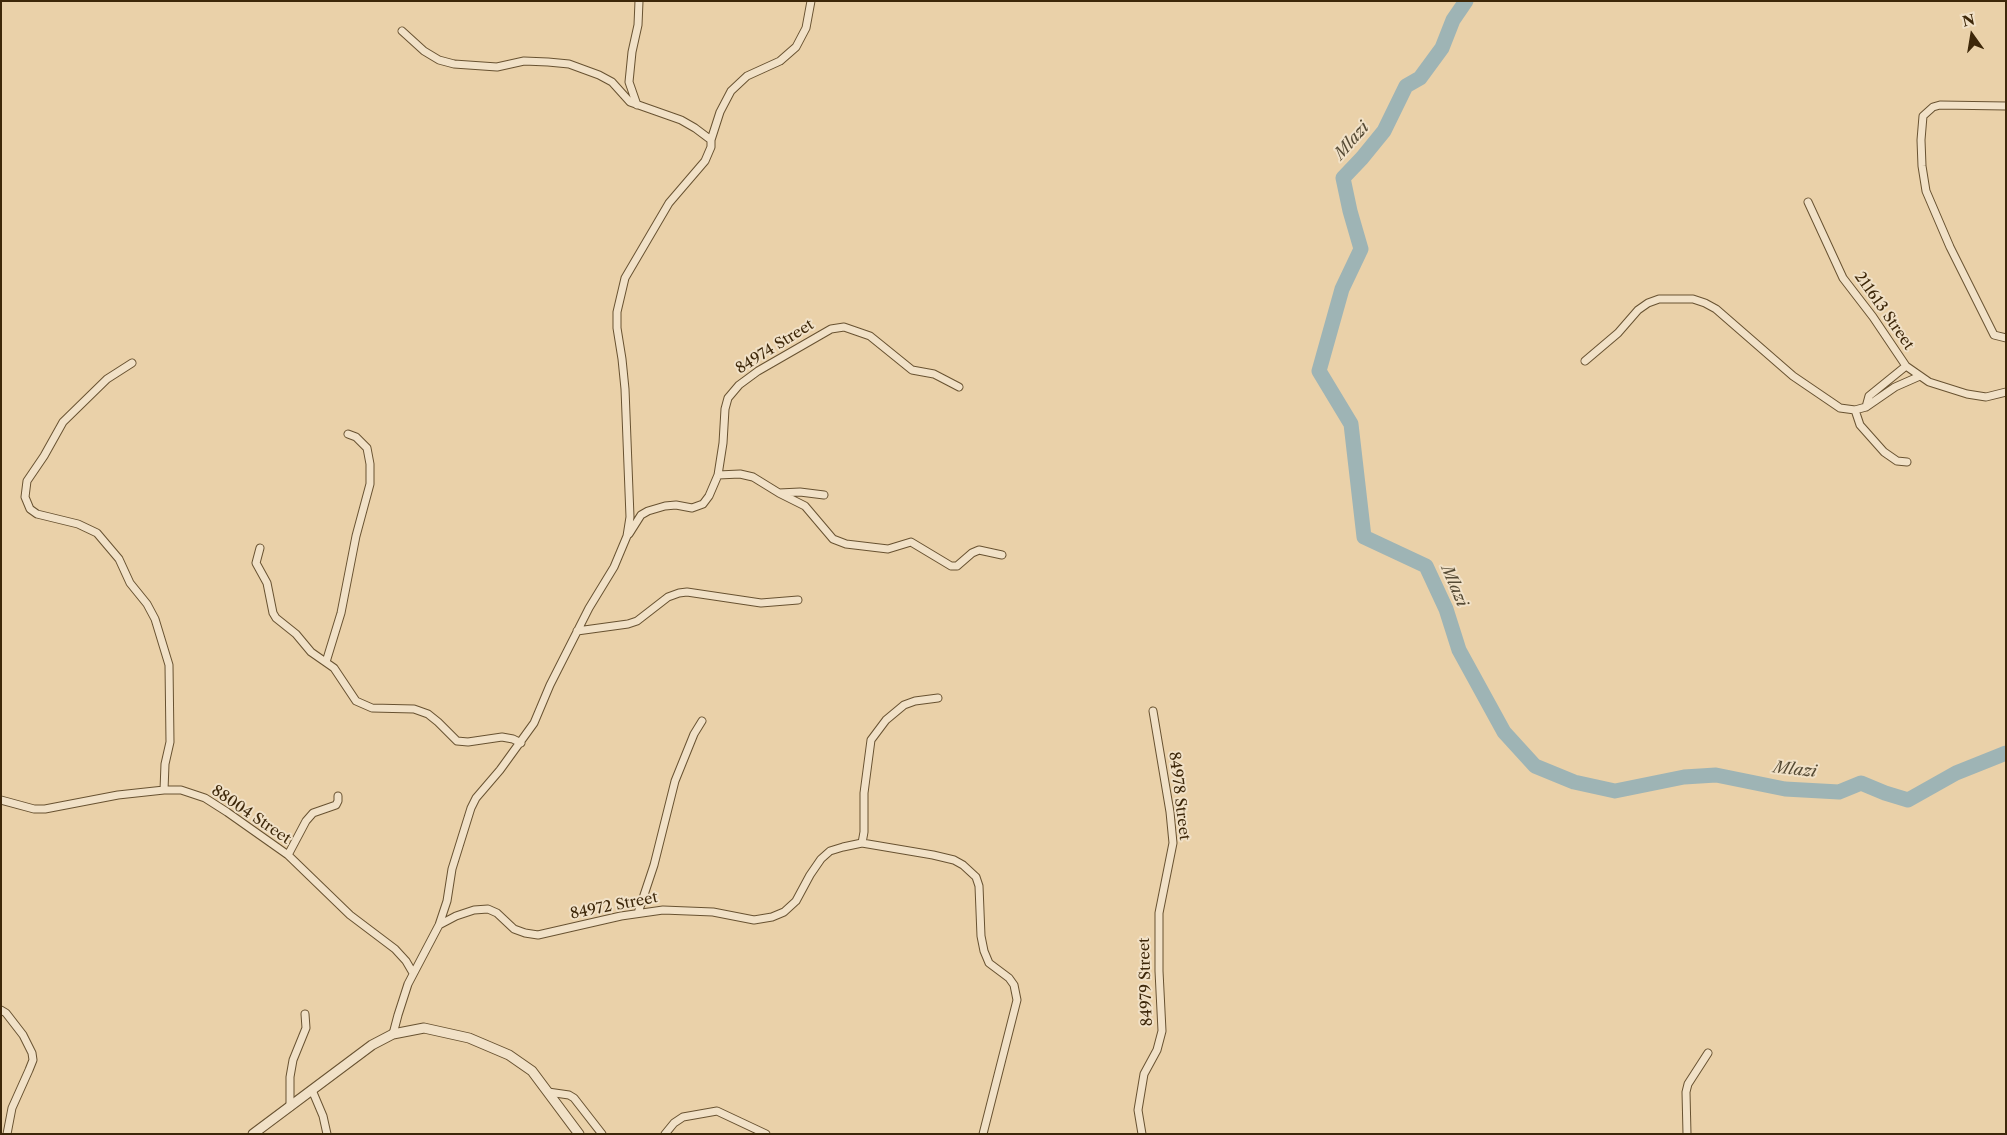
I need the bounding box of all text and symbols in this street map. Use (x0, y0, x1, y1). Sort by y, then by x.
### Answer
north arrow (1947, 10, 1997, 60)
text: N (1961, 10, 1977, 31)
water label: Mlazi (1331, 118, 1373, 164)
street label: 211613 Street (1851, 269, 1917, 353)
street label: 84974 Street (733, 316, 817, 378)
water label: Mlazi (1437, 562, 1471, 610)
street label: 84978 Street (1165, 751, 1193, 841)
water label: Mlazi (1772, 758, 1818, 782)
street label: 88004 Street (208, 782, 294, 848)
street label: 84972 Street (569, 889, 659, 923)
street label: 84979 Street (1135, 937, 1157, 1027)

